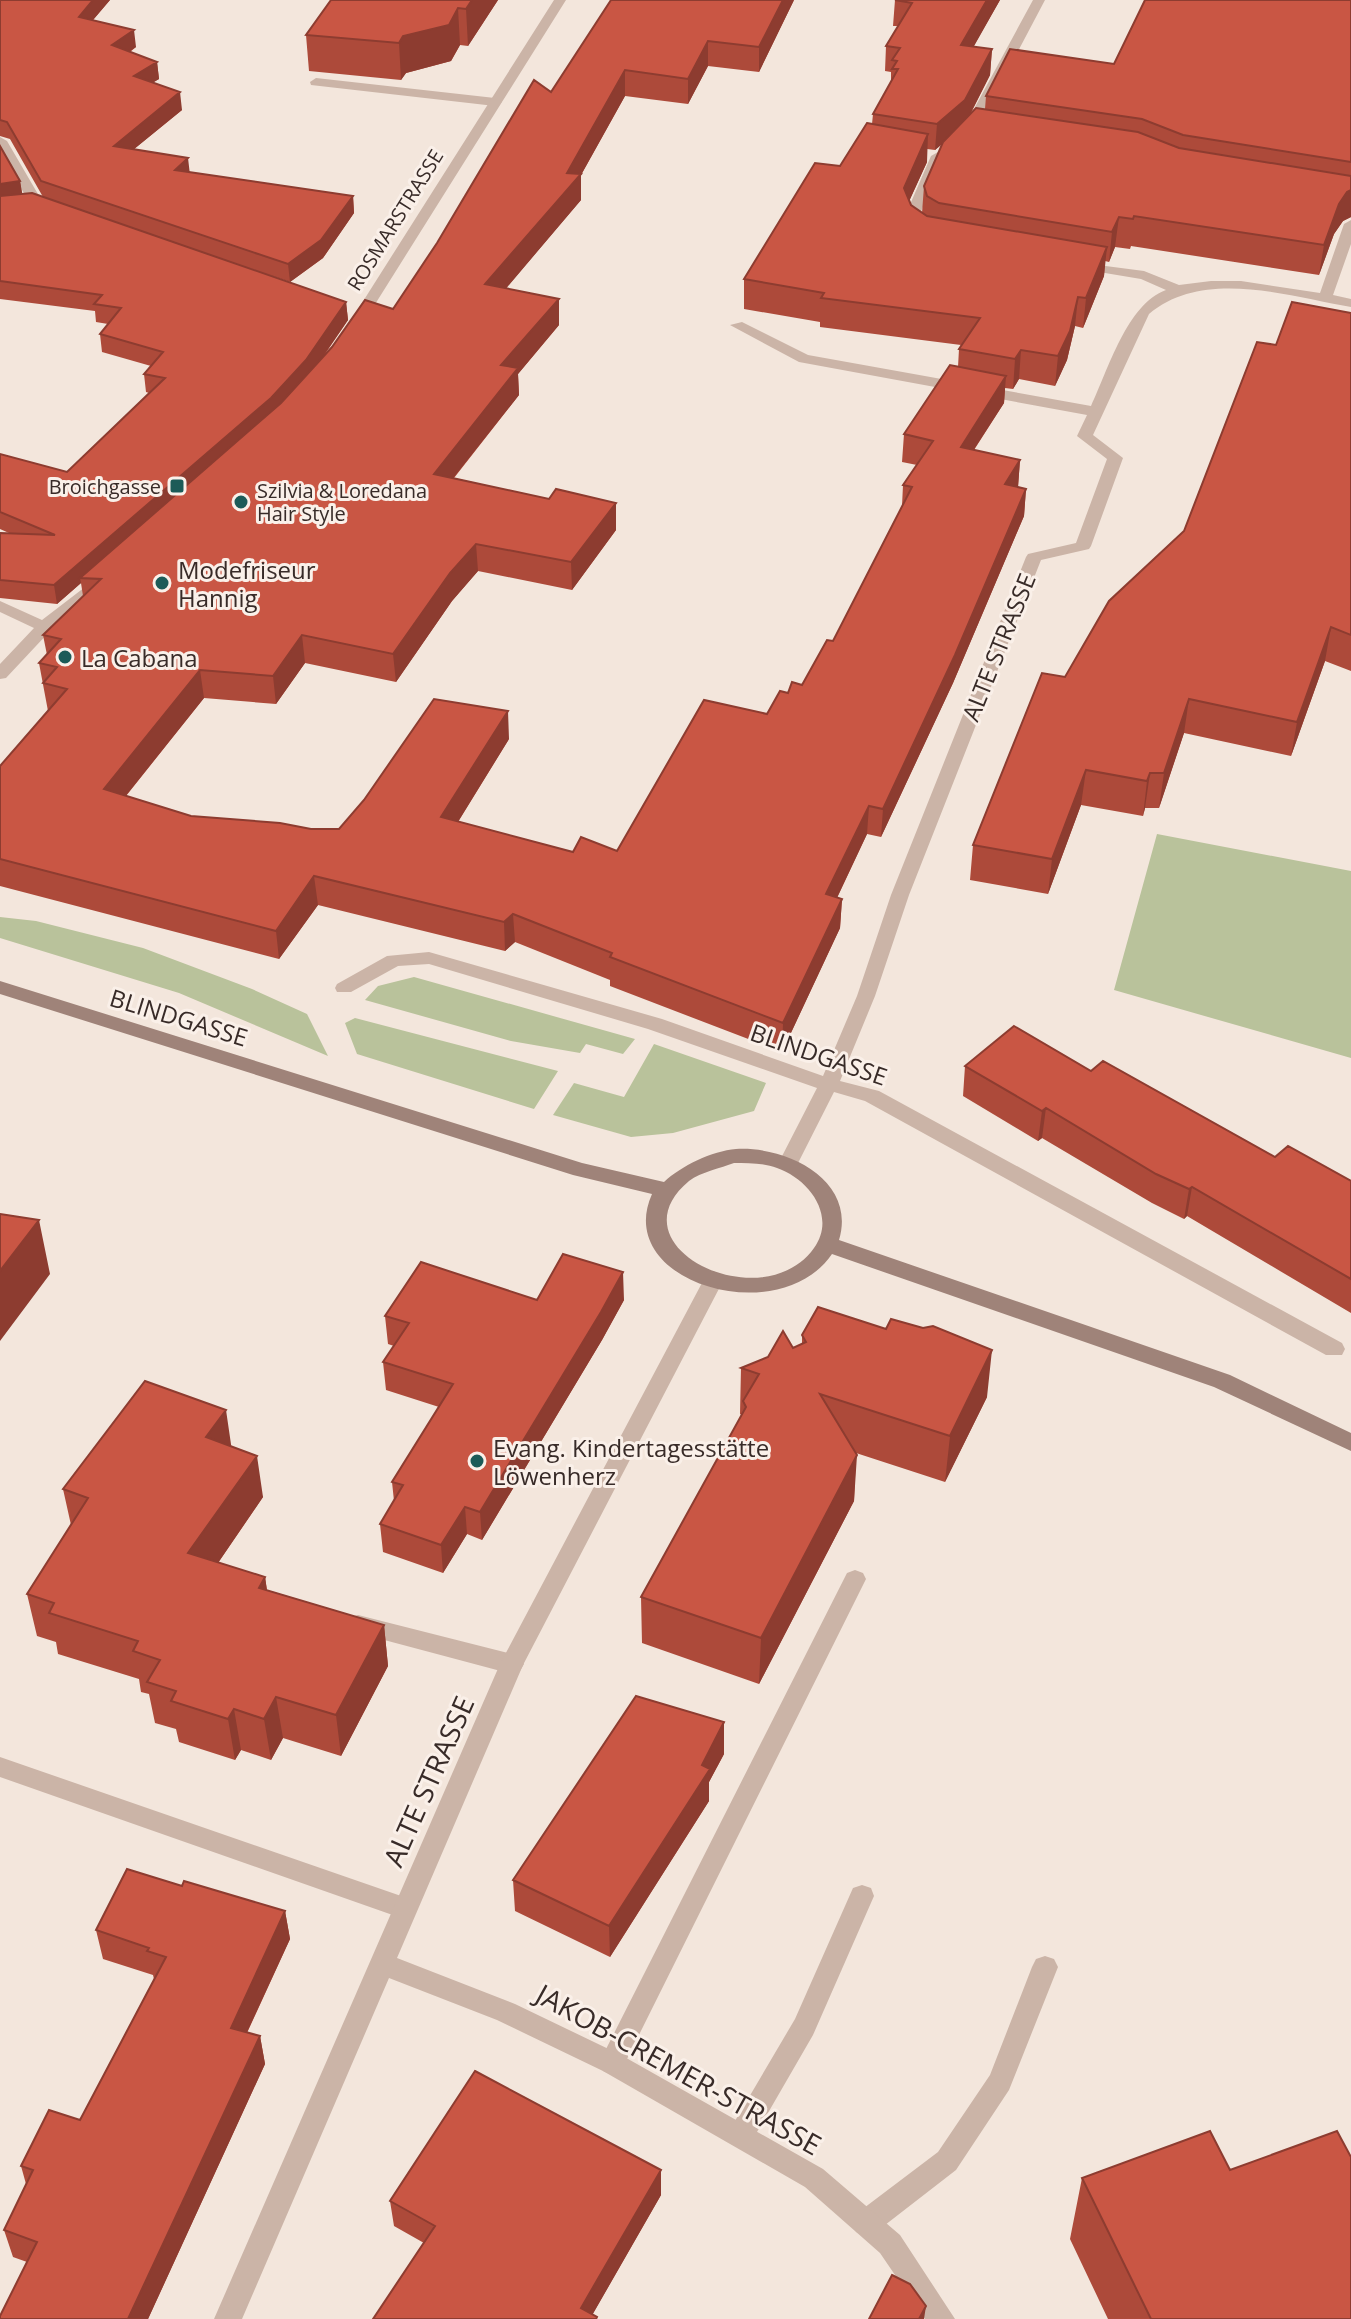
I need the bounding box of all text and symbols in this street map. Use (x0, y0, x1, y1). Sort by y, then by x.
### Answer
street label: ROSMARSTRASSE (341, 144, 449, 296)
place label: Broichgasse (49, 473, 161, 500)
marker: Broichgasse (168, 477, 186, 495)
place label: Szilvia & Loredana Hair Style (257, 477, 427, 527)
marker: Szilvia & Loredana Hair Style (232, 493, 250, 511)
place label: Modefriseur Hannig (178, 553, 316, 614)
street label: ALTE STRASSE (953, 568, 1043, 726)
marker: Modefriseur Hannig (153, 574, 171, 592)
place label: La Cabana (81, 641, 198, 674)
marker: La Cabana (56, 648, 74, 666)
street label: BLINDGASSE (106, 980, 252, 1054)
street label: BLINDGASSE (746, 1015, 892, 1093)
place label: Evang. Kindertagesstätte Löwenherz (493, 1431, 769, 1492)
marker: Evang. Kindertagesstätte Löwenherz (468, 1452, 486, 1470)
street label: ALTE STRASSE (374, 1690, 482, 1872)
street label: JAKOB-CREMER-STRASSE (527, 1973, 828, 2163)

